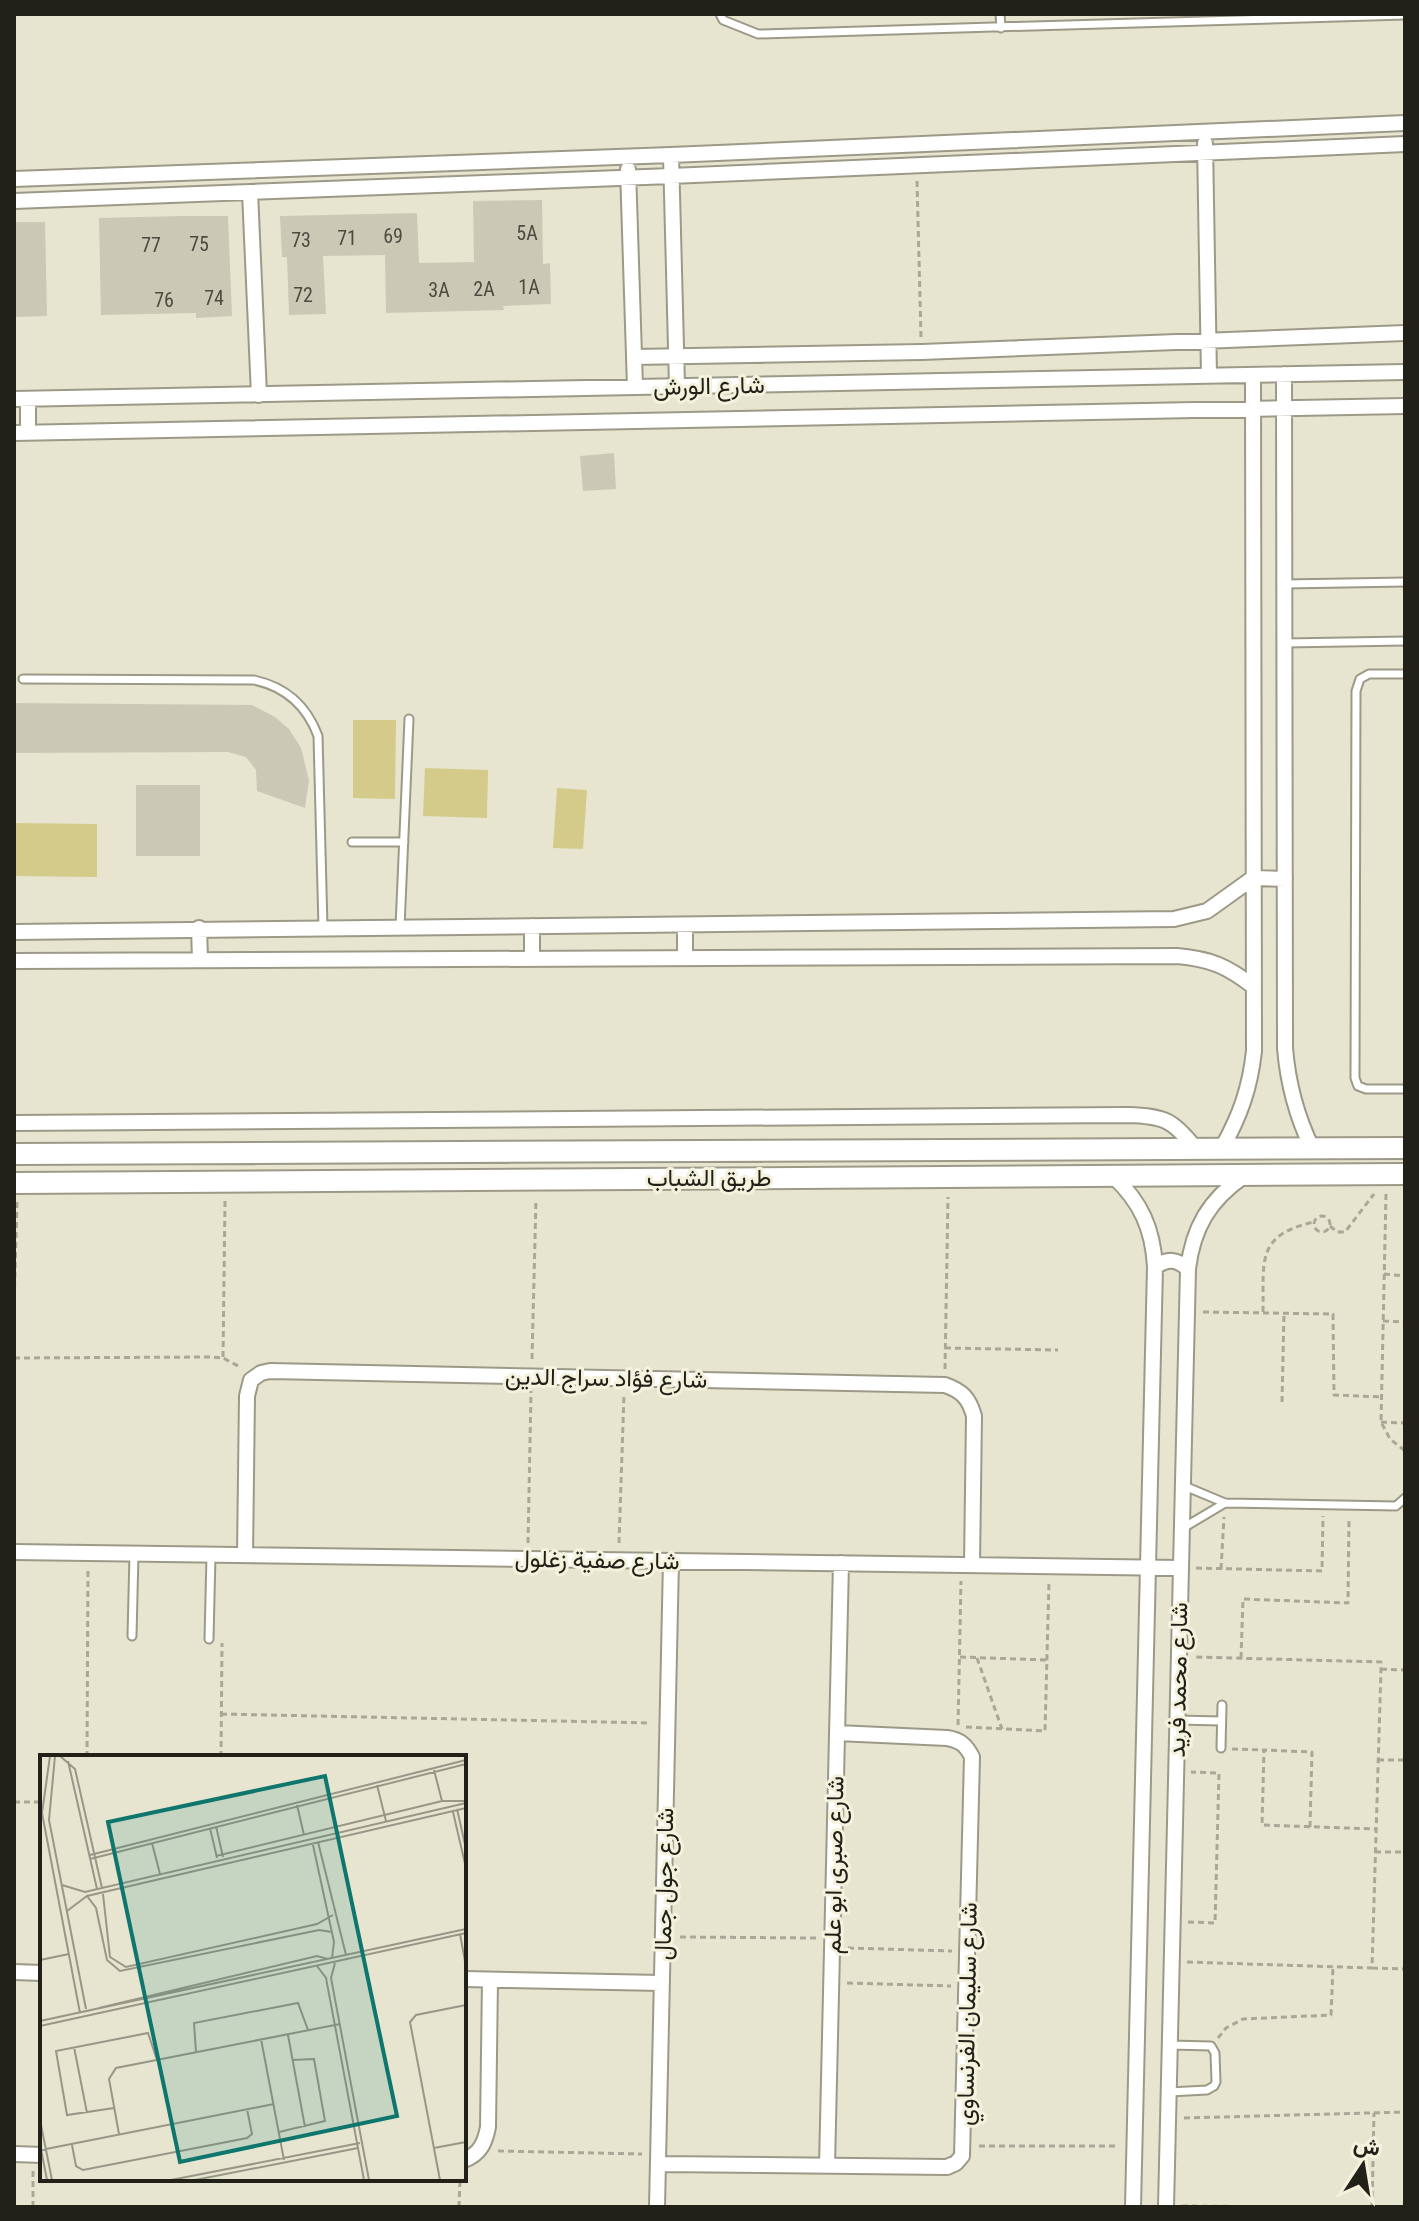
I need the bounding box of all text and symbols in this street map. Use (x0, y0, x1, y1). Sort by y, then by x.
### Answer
house number: 5A (516, 221, 538, 245)
house number: 69 (383, 224, 403, 248)
house number: 71 (337, 226, 357, 250)
house number: 73 (291, 228, 311, 252)
house number: 75 (189, 232, 209, 256)
house number: 77 (141, 233, 161, 257)
house number: 1A (518, 275, 540, 299)
house number: 2A (473, 277, 495, 301)
house number: 3A (428, 278, 450, 302)
house number: 72 (293, 283, 313, 307)
house number: 74 (204, 286, 224, 310)
house number: 76 (154, 288, 174, 312)
street label: شارع الورش (653, 371, 765, 403)
street label: طريق الشباب (647, 1164, 771, 1193)
street label: شارع فؤاد سراج الدين (504, 1362, 707, 1396)
street label: شارع صفية زغلول (514, 1545, 680, 1577)
street label: شارع محمد فريد (1163, 1602, 1195, 1758)
inset map (40, 1755, 466, 2181)
street label: شارع صبرى ابو علم (818, 1776, 852, 1954)
street label: شارع جول جمال (649, 1807, 681, 1961)
street label: شارع سليمان الفرنساوي (951, 1902, 988, 2126)
north arrow (1323, 2125, 1403, 2205)
text: ش (1351, 2131, 1383, 2162)

